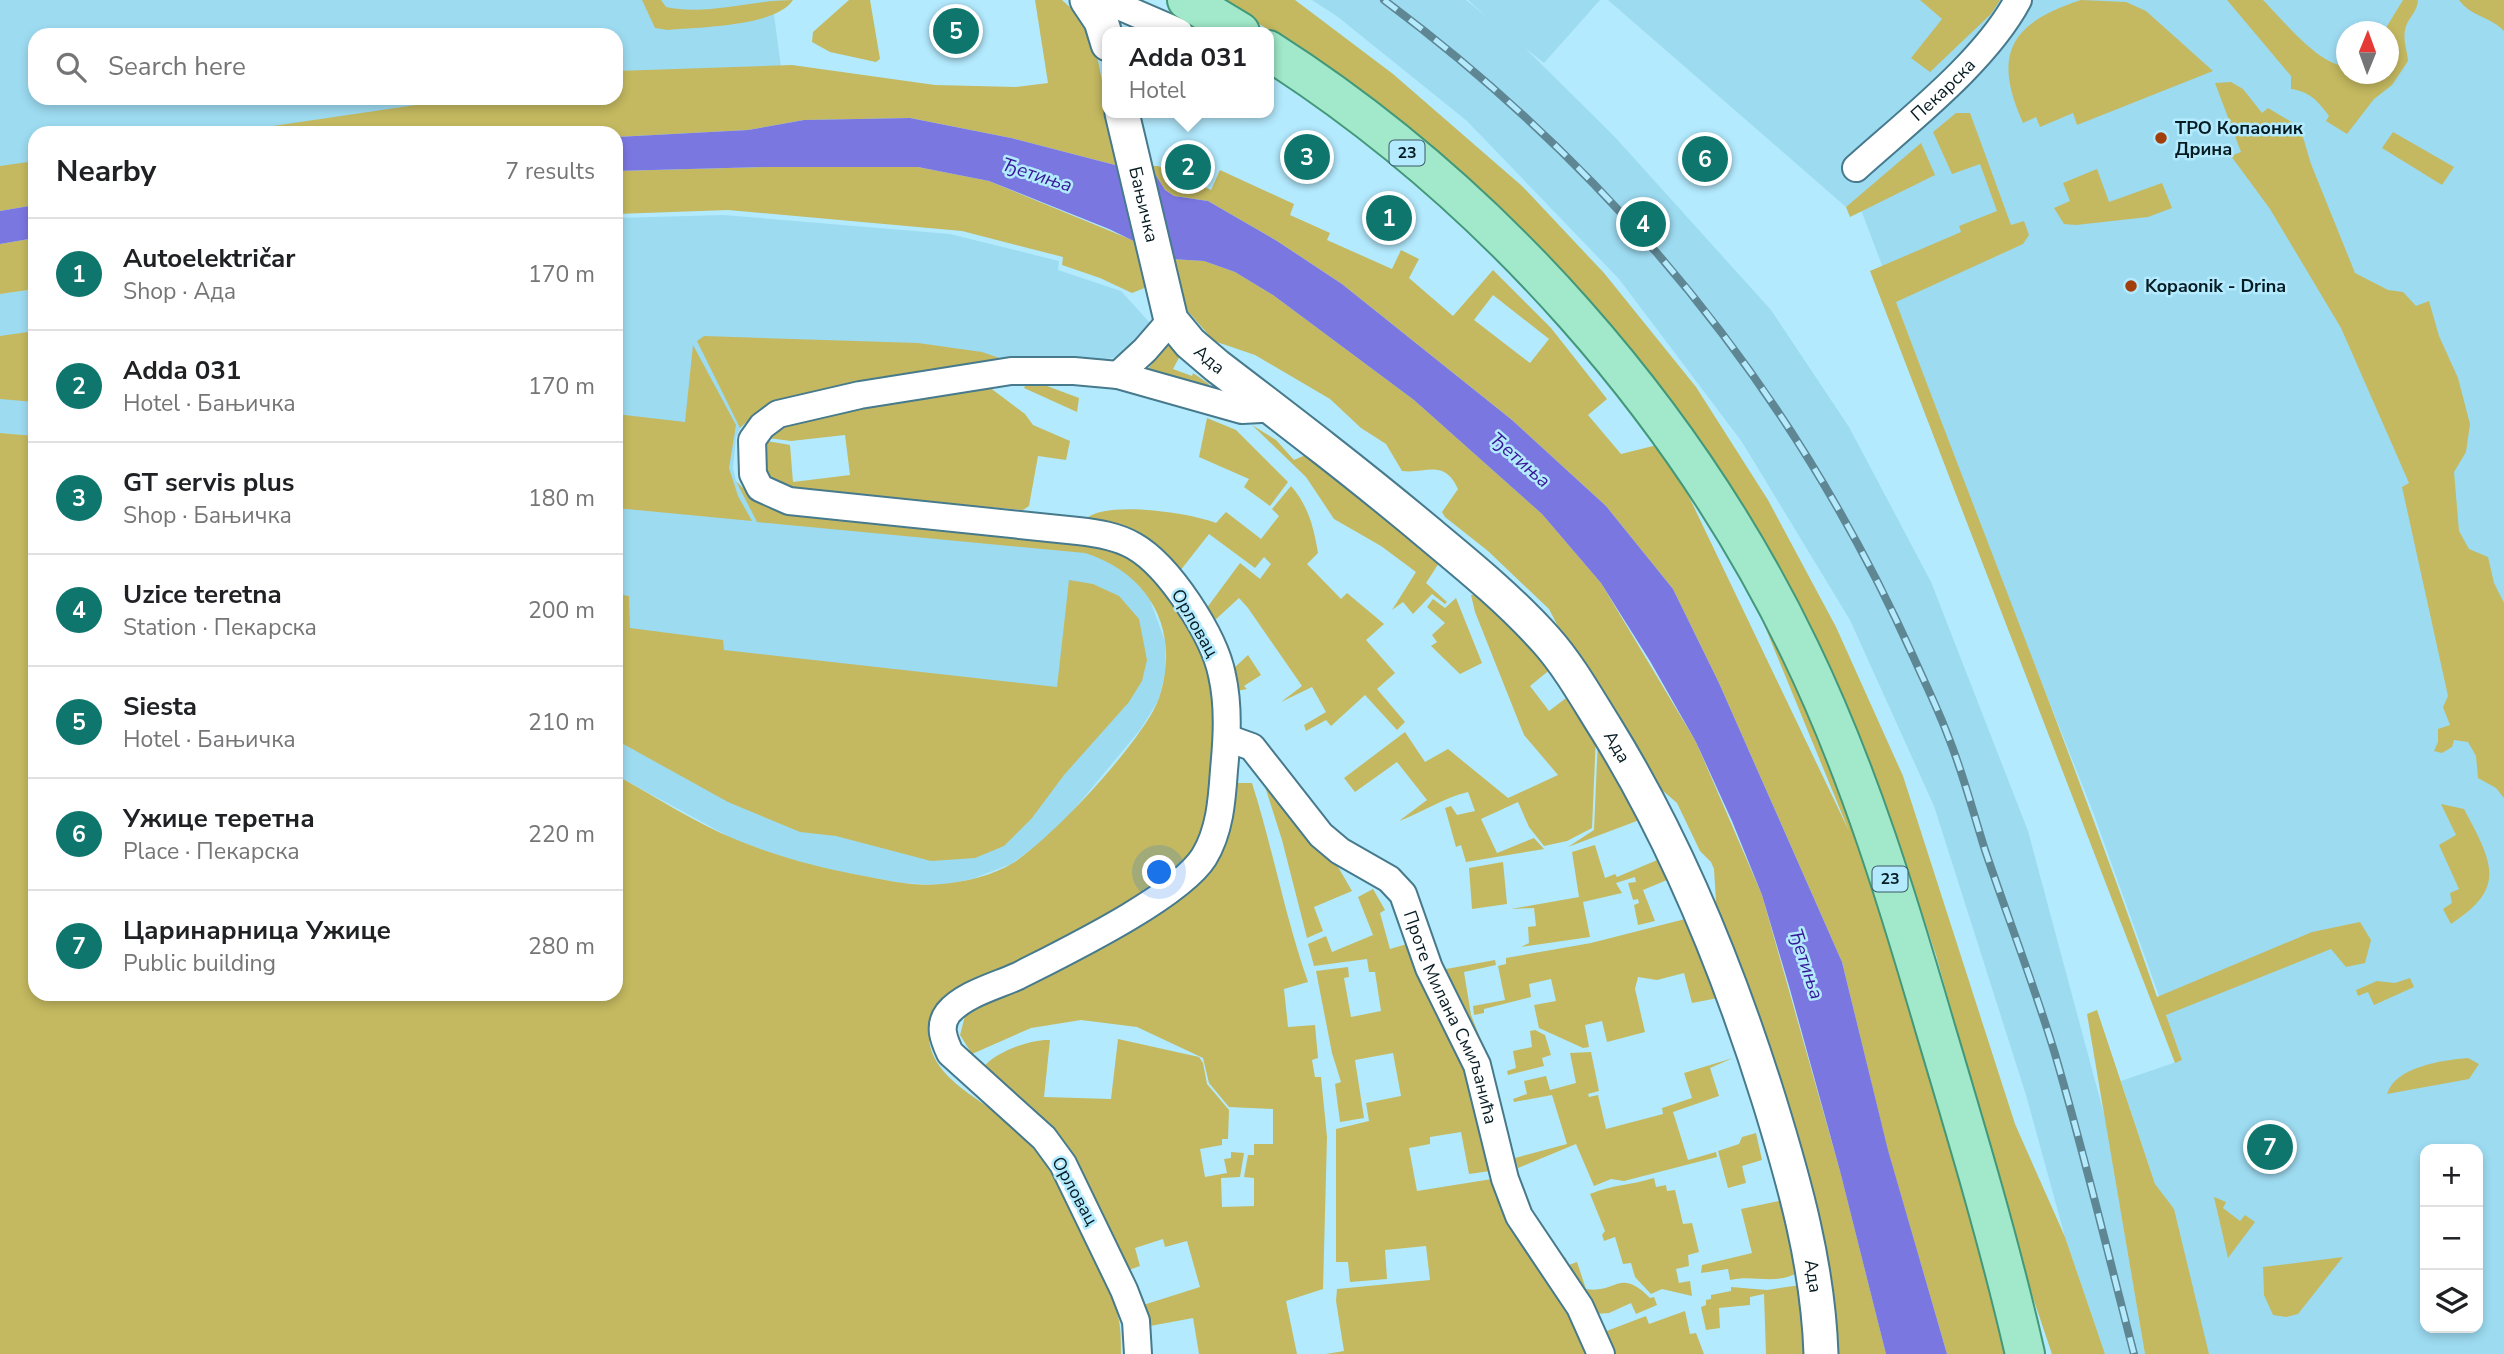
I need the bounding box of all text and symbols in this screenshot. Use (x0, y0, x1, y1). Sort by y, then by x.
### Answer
pin: 5 (933, 5, 979, 57)
north arrow (2336, 21, 2399, 84)
popup (1102, 27, 1274, 118)
search box (28, 28, 623, 105)
text: Adda 031 (1129, 40, 1247, 75)
icon: search (52, 48, 90, 86)
text: Search here (108, 49, 246, 84)
street label: Пекарска (1906, 53, 1981, 127)
text: Hotel (1129, 75, 1186, 106)
place label: ТРО Копаоник Дрина (2175, 116, 2304, 161)
marker: ТРО Копаоник Дрина (2153, 130, 2169, 146)
pin: 3 (1284, 131, 1330, 183)
pin: 6 (1682, 133, 1728, 185)
road number: 23 (1390, 140, 1424, 166)
pin: 2 (1165, 141, 1211, 193)
text: Nearby (56, 151, 156, 192)
water label: Ђетиња (998, 151, 1076, 199)
text: 7 results (505, 156, 595, 187)
street label: Бањичка (1123, 164, 1164, 245)
pin: 1 (1366, 192, 1412, 244)
pin: 4 (1620, 198, 1666, 250)
text: Autoelektričar (123, 241, 296, 276)
text: 1 (72, 259, 86, 290)
text: 170 m (528, 259, 595, 290)
place label: Kopaonik - Drina (2145, 274, 2286, 298)
text: Shop · Ада (123, 276, 236, 307)
marker: Kopaonik - Drina (2123, 278, 2139, 294)
street label: Ада (1189, 340, 1230, 380)
text: Adda 031 (123, 353, 241, 388)
text: 2 (72, 371, 86, 402)
text: 170 m (528, 371, 595, 402)
text: Hotel · Бањичка (123, 388, 296, 419)
water label: Ђетиња (1484, 426, 1556, 494)
text: GT servis plus (123, 465, 294, 500)
text: 3 (72, 483, 86, 514)
text: 180 m (528, 483, 595, 514)
text: Shop · Бањичка (123, 500, 292, 531)
text: Uzice teretna (123, 577, 282, 612)
street label: Орловац (1166, 584, 1224, 662)
text: 4 (72, 595, 86, 626)
text: 200 m (528, 595, 595, 626)
text: Station · Пекарска (123, 612, 317, 643)
text: Siesta (123, 689, 197, 724)
text: 5 (72, 707, 86, 738)
text: 210 m (528, 707, 595, 738)
text: Hotel · Бањичка (123, 724, 296, 755)
street label: Ада (1598, 726, 1636, 767)
text: Ужице теретна (123, 801, 315, 836)
text: 6 (72, 819, 86, 850)
text: 220 m (528, 819, 595, 850)
text: Place · Пекарска (123, 836, 300, 867)
your location (1142, 855, 1176, 889)
road number: 23 (1872, 866, 1908, 892)
street label: Проте Милана Смиљанића (1398, 907, 1503, 1127)
text: Царинарница Ужице (123, 913, 391, 948)
water label: Ђетиња (1782, 925, 1830, 1003)
text: 7 (72, 931, 86, 962)
text: 280 m (528, 931, 595, 962)
text: Public building (123, 948, 276, 979)
pin: 7 (2247, 1121, 2293, 1173)
map controls (2420, 1144, 2483, 1333)
button: + (2420, 1144, 2483, 1207)
street label: Орловац (1046, 1152, 1104, 1230)
button: − (2420, 1207, 2483, 1270)
street label: Ада (1799, 1257, 1828, 1294)
button: layers (2420, 1270, 2483, 1333)

